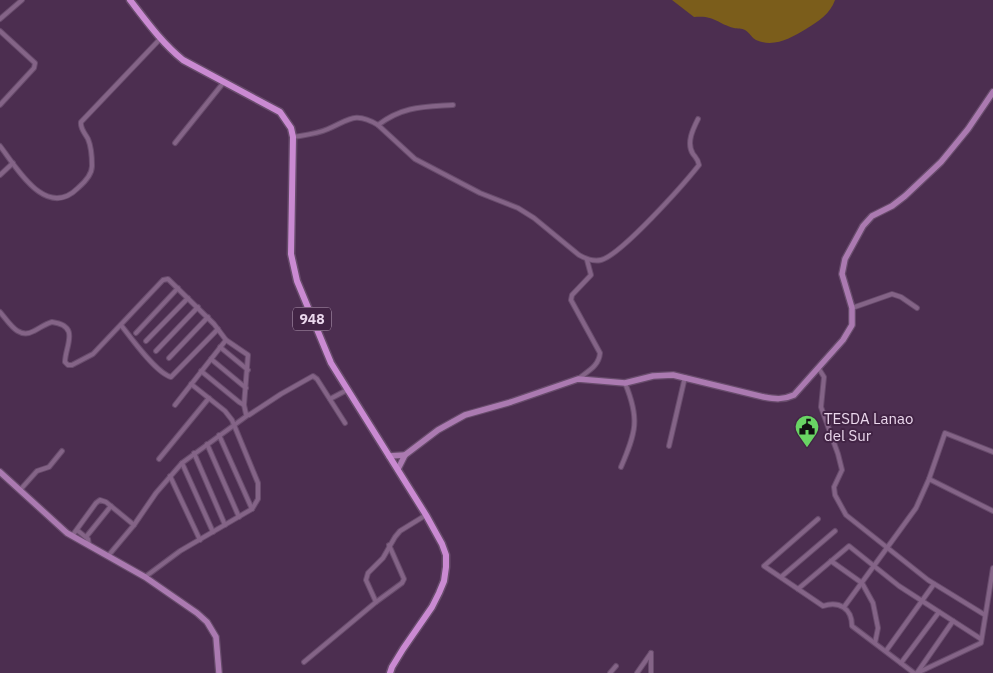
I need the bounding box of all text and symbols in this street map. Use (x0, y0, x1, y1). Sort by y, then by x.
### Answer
road number: 948 (293, 308, 331, 330)
place label: TESDA Lanao del Sur (824, 409, 914, 445)
public building icon: TESDA Lanao del Sur (794, 414, 820, 448)

